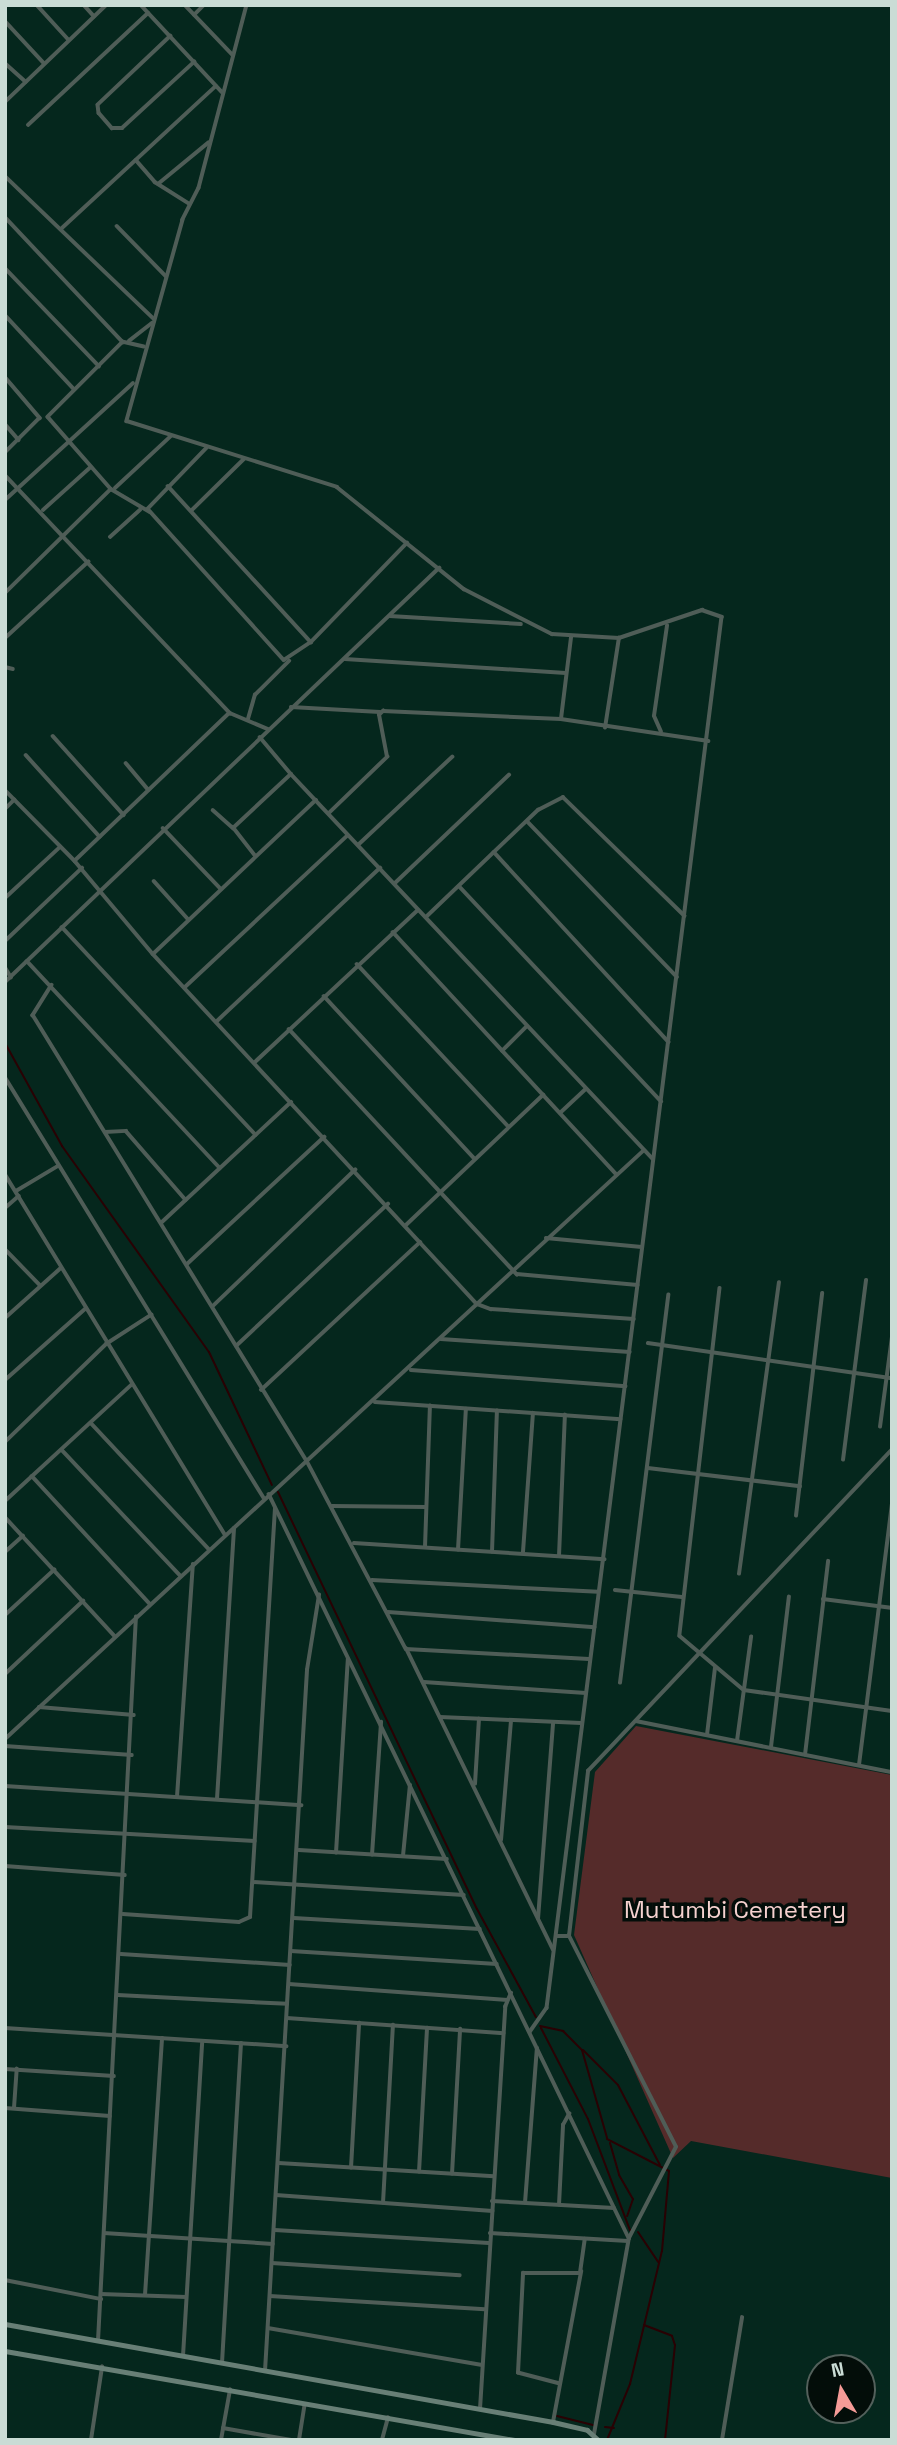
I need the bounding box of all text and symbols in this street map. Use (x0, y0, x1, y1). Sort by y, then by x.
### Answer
park label: Mutumbi Cemetery (624, 1896, 846, 1924)
north arrow (806, 2354, 876, 2424)
text: N (829, 2356, 846, 2383)

